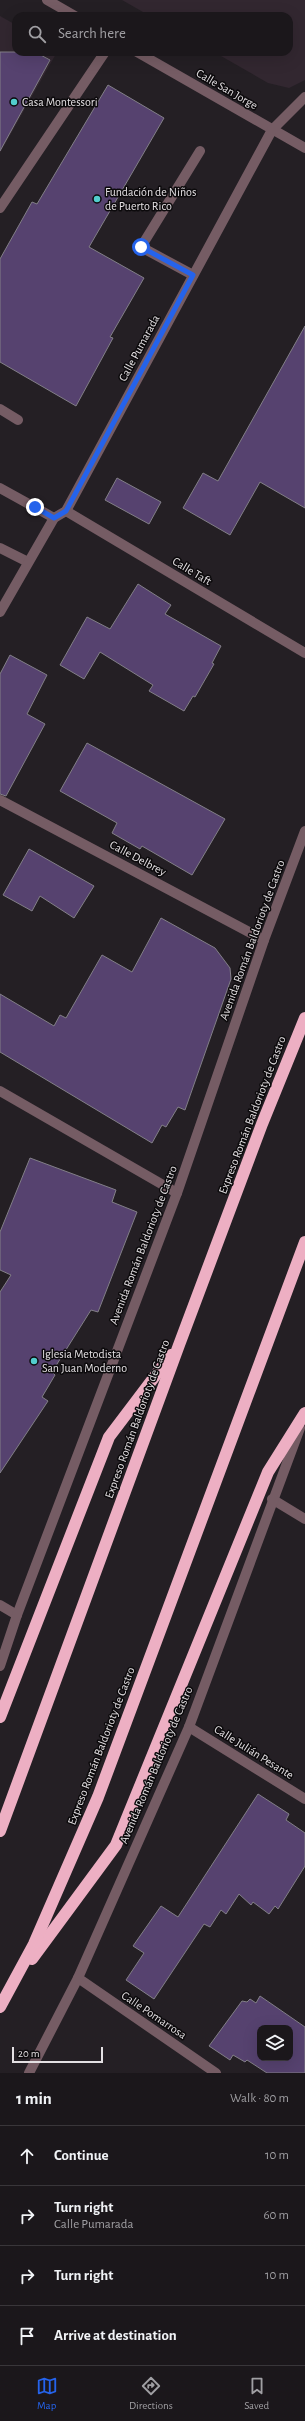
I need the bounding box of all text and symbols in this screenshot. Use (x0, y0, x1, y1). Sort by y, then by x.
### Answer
search box (12, 12, 293, 56)
icon: search (26, 23, 48, 45)
text: Search here (58, 26, 126, 41)
street label: Calle San Jorge (194, 67, 260, 111)
place label: Casa Montessori (22, 96, 98, 108)
marker: Casa Montessori (9, 97, 19, 107)
place label: Fundación de Niños de Puerto Rico (105, 186, 196, 212)
marker: Fundación de Niños de Puerto Rico (92, 194, 102, 204)
route start (132, 238, 150, 256)
street label: Calle Pumarada (116, 312, 162, 383)
route end (26, 498, 44, 516)
street label: Calle Taft (170, 555, 214, 587)
street label: Calle Delbrey (107, 838, 168, 879)
street label: Avenida Román Baldorioty de Castro (217, 858, 288, 1022)
street label: Expreso Román Baldorioty de Castro (216, 1034, 289, 1196)
street label: Avenida Román Baldorioty de Castro (107, 1164, 180, 1327)
street label: Expreso Román Baldorioty de Castro (103, 1338, 172, 1500)
place label: Iglesia Metodista San Juan Moderno (42, 1348, 127, 1374)
marker: Iglesia Metodista San Juan Moderno (29, 1356, 39, 1366)
street label: Expreso Román Baldorioty de Castro (65, 1665, 138, 1827)
street label: Avenida Román Baldorioty de Castro (117, 1685, 196, 1846)
street label: Calle Julián Pesante (212, 1723, 296, 1781)
street label: Calle Pomarrosa (119, 1989, 189, 2041)
map controls (257, 2025, 293, 2061)
button: layers (257, 2025, 293, 2061)
scale bar (12, 2045, 103, 2064)
text: 20 m (18, 2048, 39, 2059)
text: 1 min (16, 2090, 52, 2107)
text: Walk · 80 m (230, 2092, 289, 2105)
icon: ahead (16, 2145, 38, 2167)
text: Continue (54, 2148, 109, 2163)
text: 10 m (265, 2149, 289, 2162)
text: Turn right (54, 2200, 113, 2215)
icon: right (16, 2205, 38, 2227)
text: 60 m (263, 2209, 289, 2222)
text: Calle Pumarada (54, 2218, 133, 2231)
icon: right (16, 2265, 38, 2287)
text: Turn right (54, 2268, 113, 2283)
text: 10 m (265, 2269, 289, 2282)
icon: arrive (16, 2325, 38, 2347)
text: Arrive at destination (54, 2328, 177, 2343)
tab: Map (36, 2375, 58, 2412)
tab: Directions (129, 2375, 173, 2412)
tab: Saved (244, 2375, 269, 2412)

